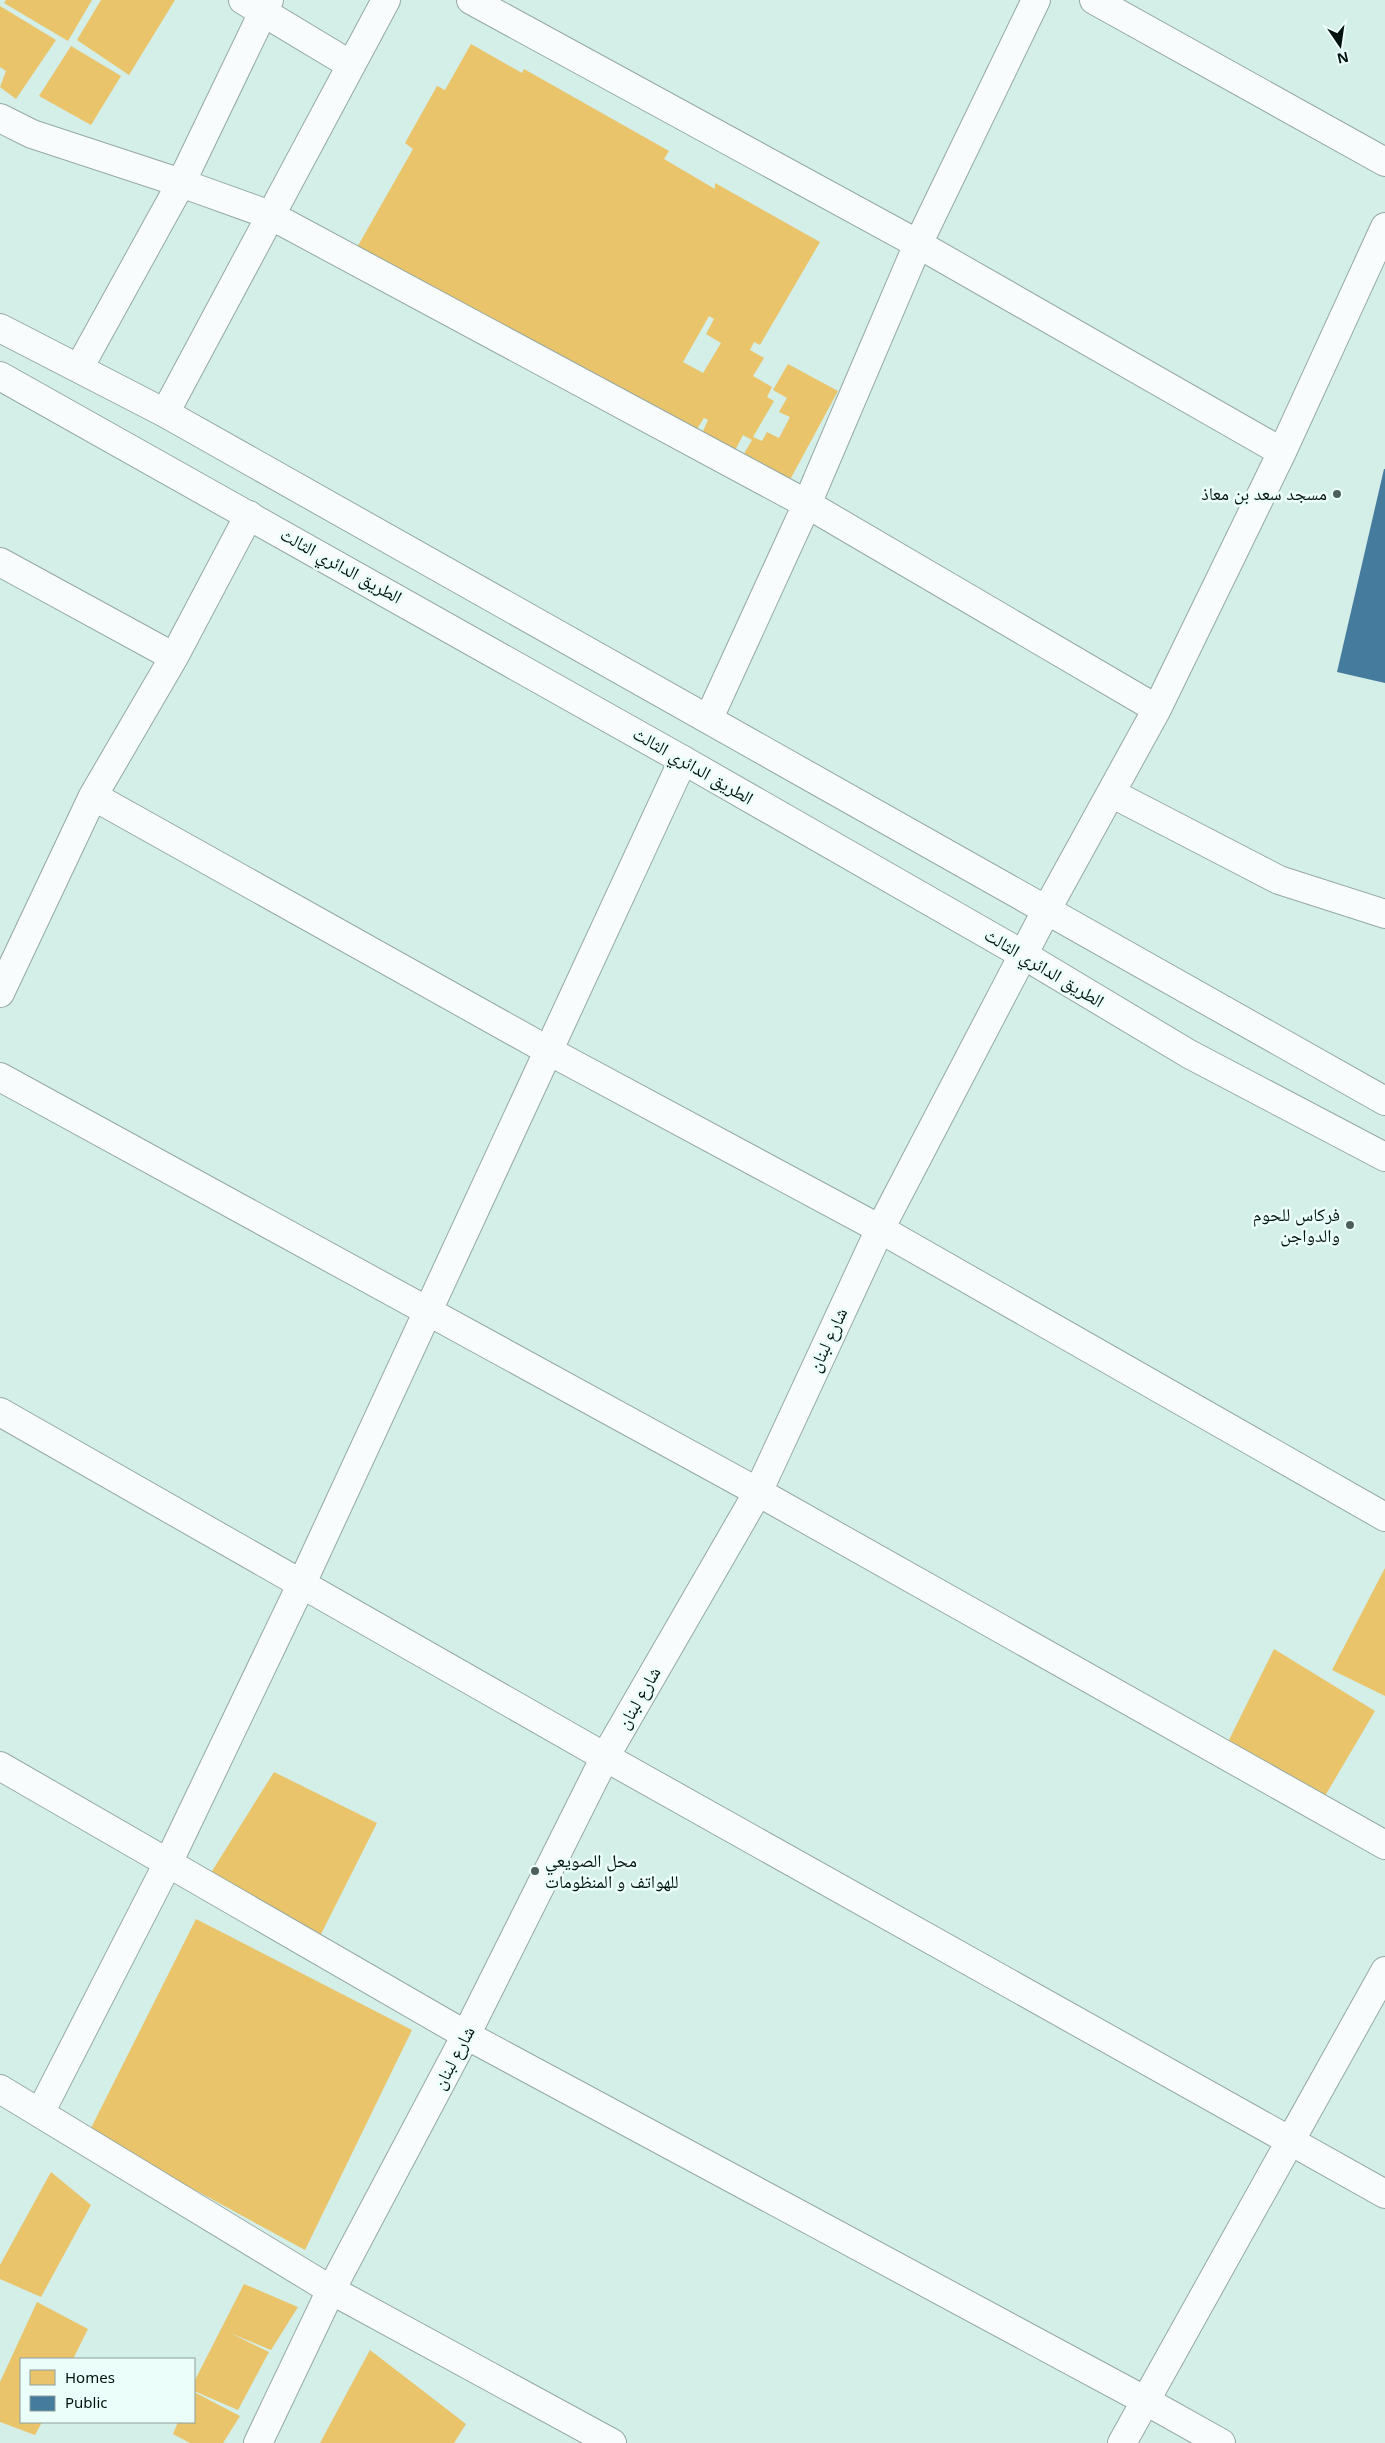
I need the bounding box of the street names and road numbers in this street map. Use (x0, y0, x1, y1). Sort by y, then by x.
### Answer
street label: الطريق الدائري الثالث (275, 522, 407, 612)
street label: الطريق الدائري الثالث (627, 721, 758, 813)
street label: الطريق الدائري الثالث (978, 922, 1109, 1015)
street label: شارع لبنان (802, 1304, 852, 1376)
street label: شارع لبنان (611, 1662, 666, 1733)
street label: شارع لبنان (426, 2022, 480, 2093)

